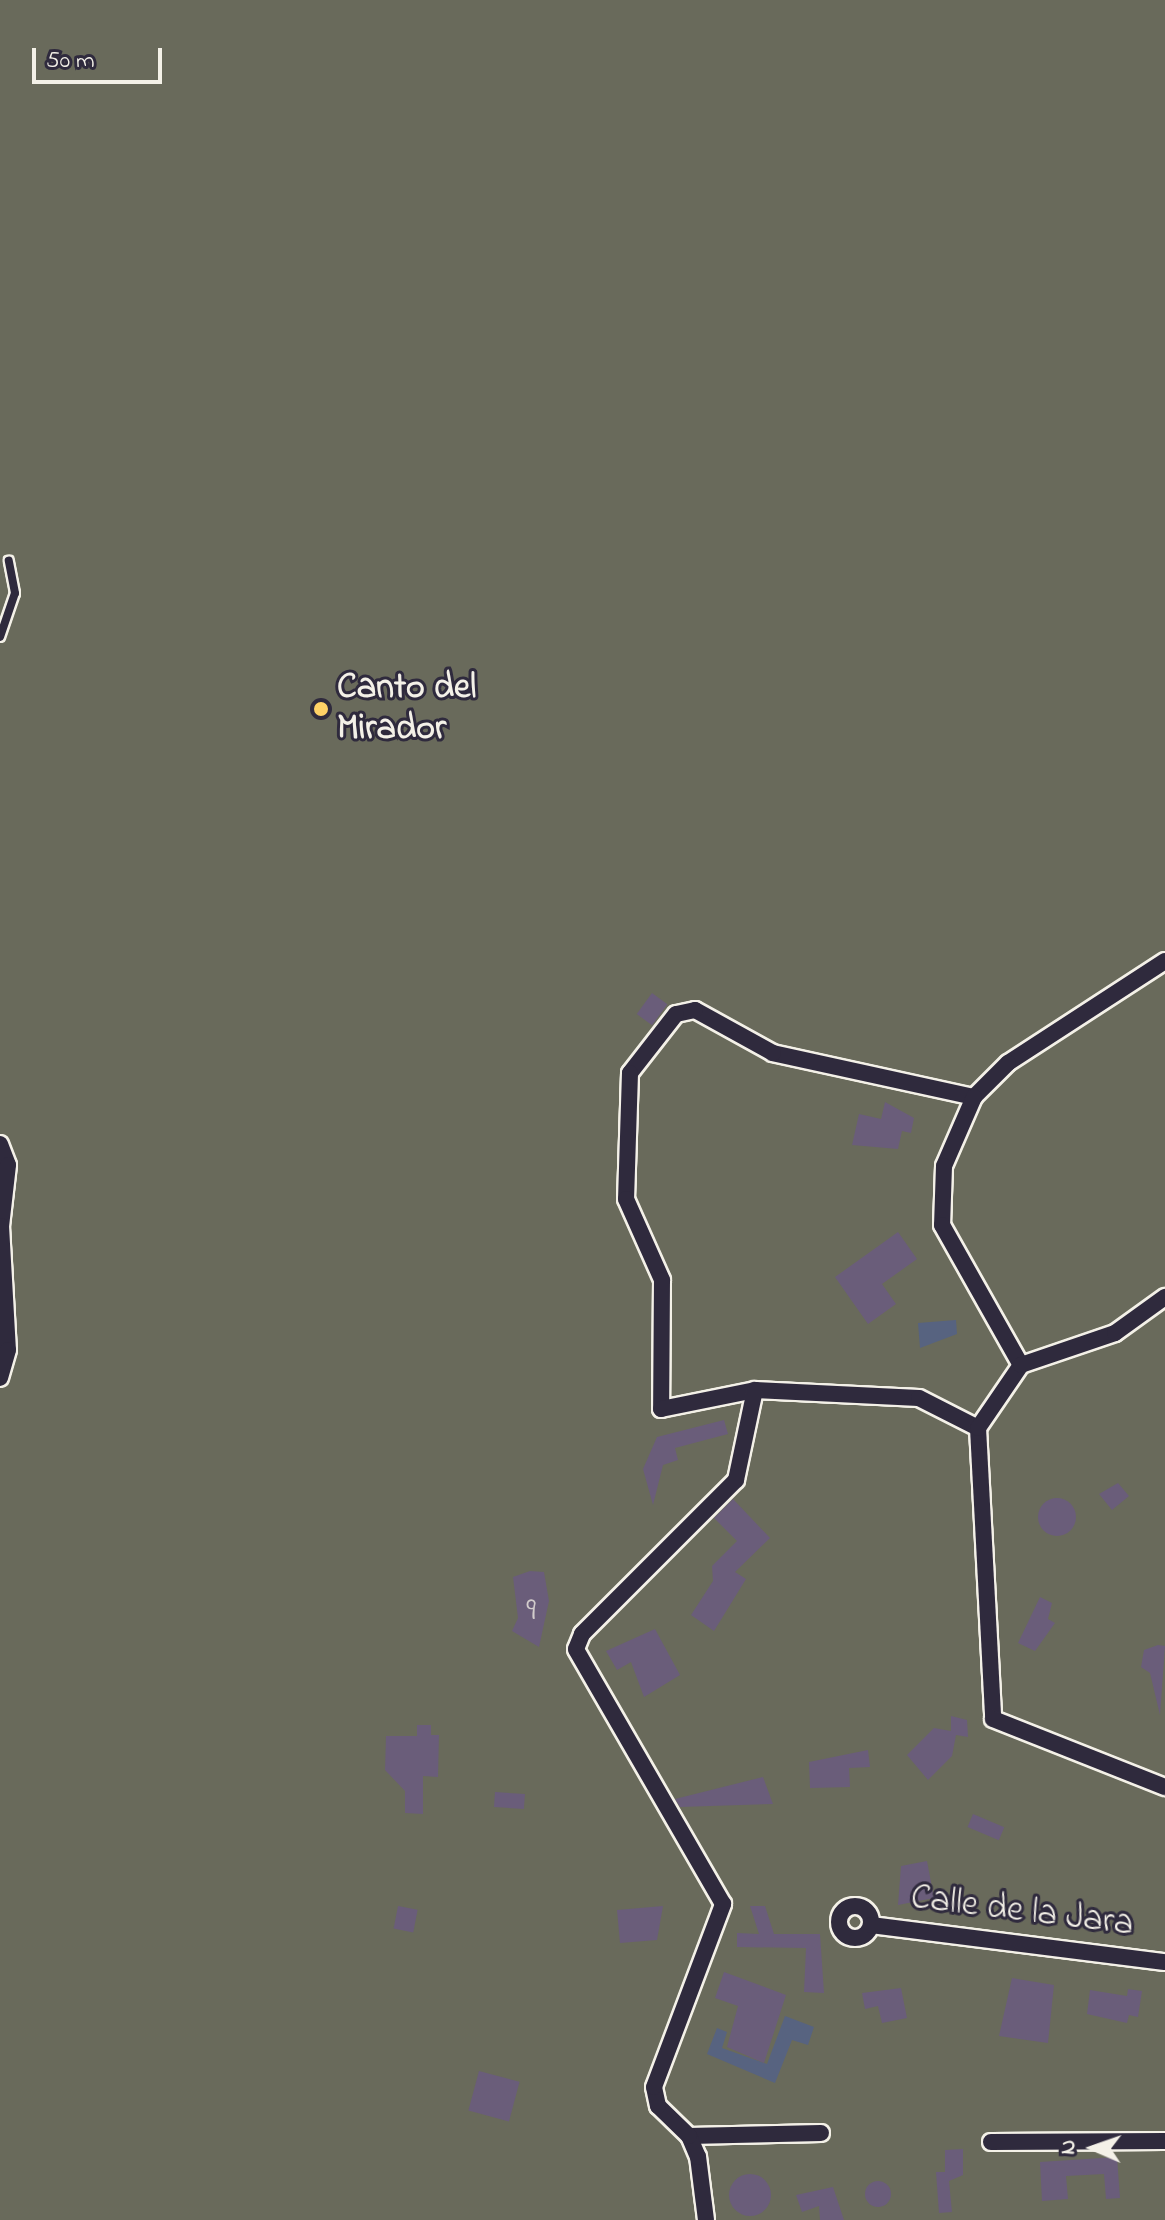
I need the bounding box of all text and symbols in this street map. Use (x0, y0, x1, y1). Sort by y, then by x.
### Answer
scale bar (36, 32, 166, 82)
text: 50 m (46, 44, 95, 79)
place label: Canto del Mirador (337, 666, 476, 751)
marker: Canto del Mirador (312, 700, 330, 718)
house number: 9 (526, 1593, 536, 1631)
street label: Calle de la Jara (908, 1877, 1136, 1947)
north arrow (1053, 2108, 1133, 2188)
text: N (1053, 2139, 1085, 2155)

